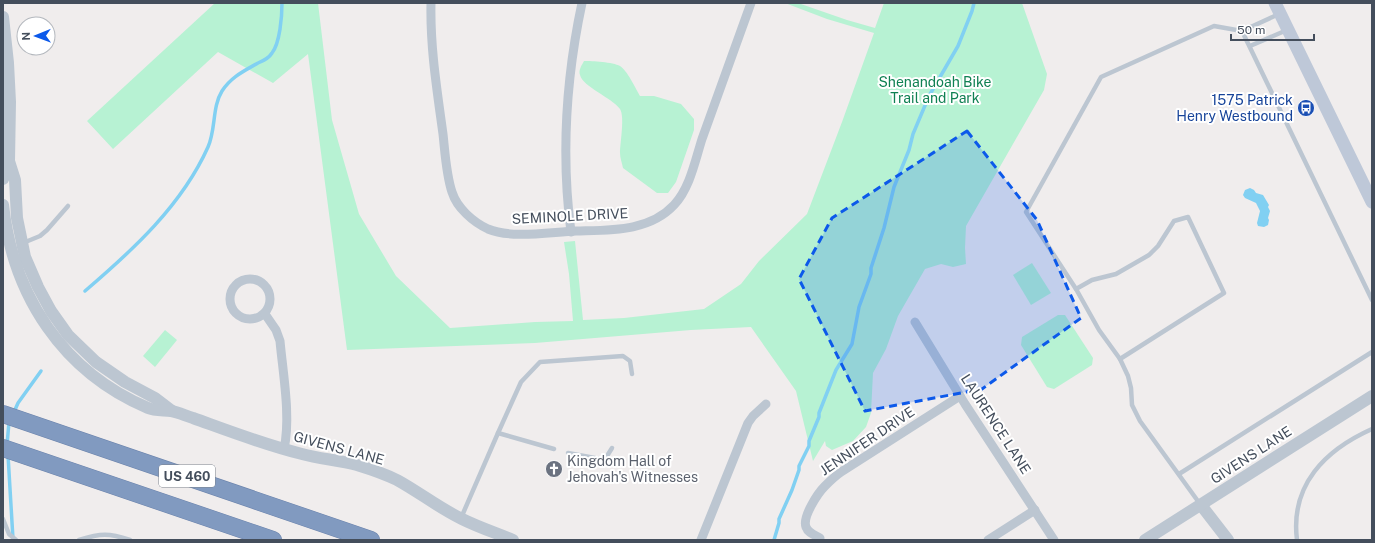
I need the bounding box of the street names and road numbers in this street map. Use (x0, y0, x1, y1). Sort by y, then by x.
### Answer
street label: SEMINOLE DRIVE (511, 205, 629, 227)
street label: LAURENCE LANE (958, 371, 1034, 477)
street label: JENNIFER DRIVE (817, 403, 917, 479)
street label: GIVENS LANE (1208, 423, 1294, 487)
street label: GIVENS LANE (292, 428, 386, 468)
road number: US 460 (159, 465, 215, 487)

